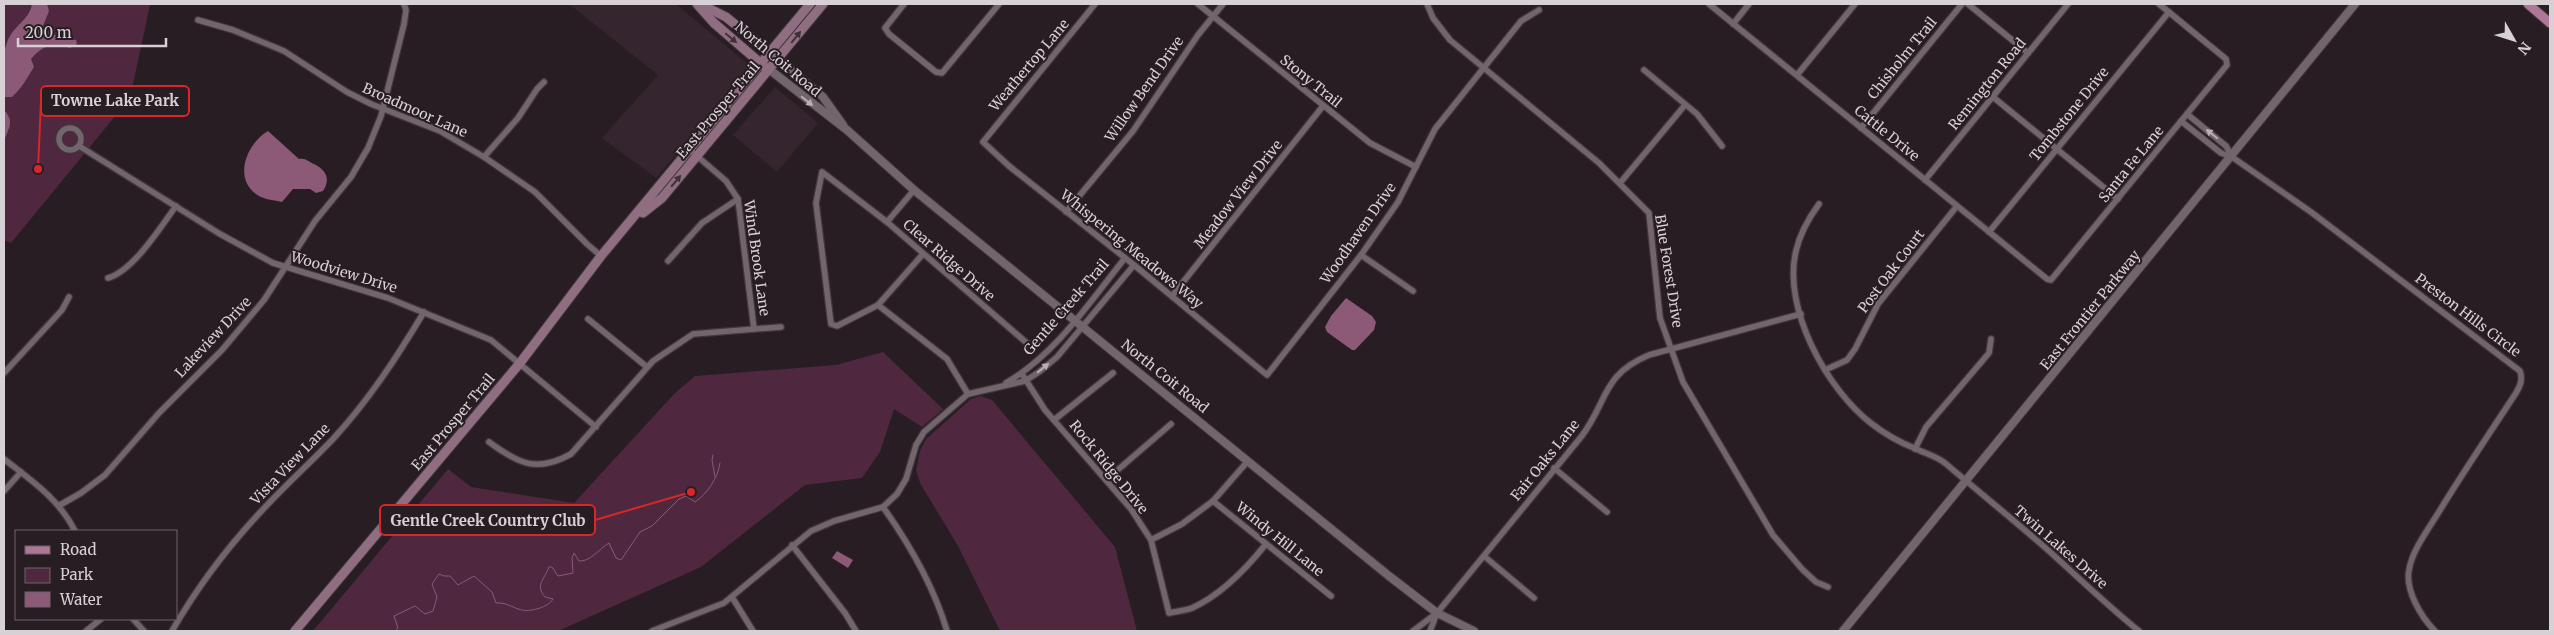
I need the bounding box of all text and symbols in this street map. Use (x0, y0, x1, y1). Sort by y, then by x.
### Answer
street label: Chisholm Trail (1863, 13, 1941, 103)
scale bar (18, 15, 165, 47)
street label: Weathertop Lane (985, 15, 1073, 116)
north arrow (2489, 15, 2539, 65)
street label: North Coit Road (731, 18, 825, 101)
text: 200 m (25, 23, 72, 42)
one-way arrow (791, 31, 802, 44)
one-way arrow (725, 32, 738, 43)
street label: Willow Bend Drive (1100, 33, 1187, 146)
street label: Remington Road (1944, 34, 2030, 134)
text: N (2514, 38, 2535, 58)
street label: Stony Trail (1277, 51, 1346, 112)
street label: East Prosper Trail (672, 58, 764, 162)
street label: Tombstone Drive (2025, 63, 2113, 165)
street label: Broadmoor Lane (360, 79, 470, 141)
callout: Towne Lake Park (41, 86, 189, 116)
text: Towne Lake Park (51, 91, 179, 110)
one-way arrow (801, 95, 814, 106)
street label: Cattle Drive (1851, 101, 1923, 165)
street label: Santa Fe Lane (2095, 122, 2167, 206)
one-way arrow (2206, 128, 2219, 139)
street label: Meadow View Drive (1190, 136, 1286, 252)
one-way arrow (670, 175, 681, 188)
street label: Woodhaven Drive (1316, 179, 1400, 288)
street label: Whispering Meadows Way (1056, 185, 1208, 313)
street label: Wind Brook Lane (740, 198, 774, 317)
street label: Blue Forest Drive (1651, 213, 1687, 329)
street label: Clear Ridge Drive (899, 215, 999, 305)
street label: Post Oak Court (1854, 225, 1929, 316)
street label: East Frontier Parkway (2036, 246, 2144, 374)
street label: Woodview Drive (288, 247, 399, 297)
street label: Gentle Creek Trail (1019, 255, 1113, 359)
street label: Preston Hills Circle (2412, 269, 2524, 361)
street label: Lakeview Drive (171, 293, 255, 381)
street label: North Coit Road (1118, 335, 1213, 417)
one-way arrow (1037, 363, 1049, 374)
street label: East Prosper Trail (407, 370, 499, 474)
street label: Fair Oaks Lane (1507, 416, 1583, 504)
street label: Rock Ridge Drive (1066, 417, 1152, 517)
street label: Vista View Lane (246, 419, 333, 509)
street label: Windy Hill Lane (1231, 497, 1328, 580)
street label: Twin Lakes Drive (2010, 501, 2112, 593)
callout: Gentle Creek Country Club (380, 505, 595, 535)
text: Gentle Creek Country Club (390, 511, 586, 530)
legend (15, 530, 178, 620)
text: Road (60, 540, 96, 559)
text: Park (60, 565, 94, 584)
text: Water (59, 590, 103, 609)

